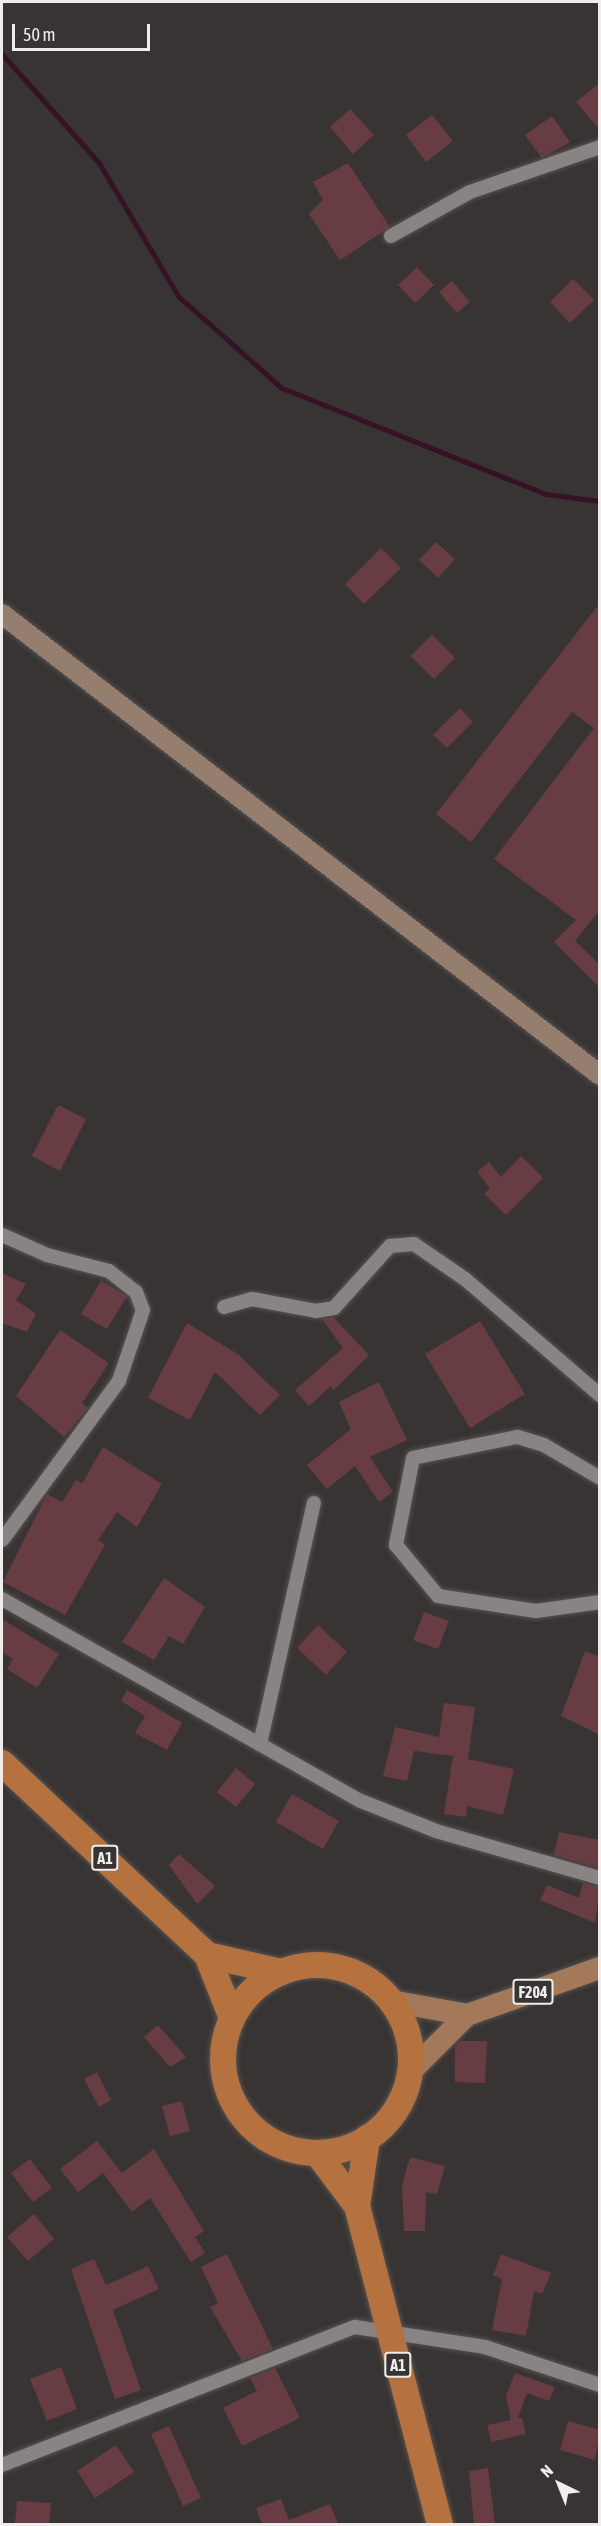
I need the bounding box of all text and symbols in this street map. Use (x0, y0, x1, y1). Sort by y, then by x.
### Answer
scale bar (15, 12, 153, 50)
text: 50 m (23, 24, 55, 45)
road number: A1 (90, 1845, 120, 1871)
road number: F204 (512, 1979, 554, 2005)
road number: A1 (383, 2352, 413, 2378)
north arrow (529, 2454, 589, 2514)
text: N (537, 2461, 556, 2481)

